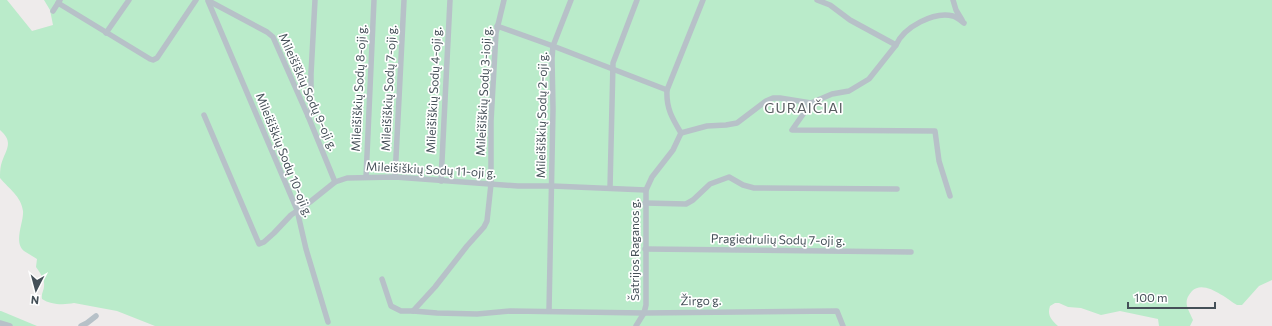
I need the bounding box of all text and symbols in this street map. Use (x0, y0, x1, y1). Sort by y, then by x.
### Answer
street label: Mileišiškių Sodų 8-oji g. (348, 24, 368, 152)
street label: Mileišiškių Sodų 7-oji g. (378, 24, 398, 151)
street label: Mileišiškių Sodų 4-oji g. (423, 26, 443, 154)
street label: Mileišiškių Sodų 3-ioji g. (473, 26, 493, 156)
street label: Mileišiškių Sodų 9-oji g. (277, 31, 341, 153)
street label: Mileišiškių Sodų 2-oji g. (533, 51, 549, 178)
street label: Mileišiškių Sodų 10-oji g. (254, 90, 316, 219)
district label: GURAIČIAI (764, 99, 844, 116)
street label: Mileišiškių Sodų 11-oji g. (366, 159, 497, 179)
street label: Šatrijos Raganos g. (627, 199, 641, 301)
street label: Pragiedrulių Sodų 7-oji g. (711, 231, 846, 247)
north arrow (16, 270, 56, 310)
scale bar (1128, 284, 1215, 310)
text: 100 m (1134, 290, 1168, 304)
street label: Žirgo g. (680, 293, 722, 307)
text: N (30, 294, 40, 307)

